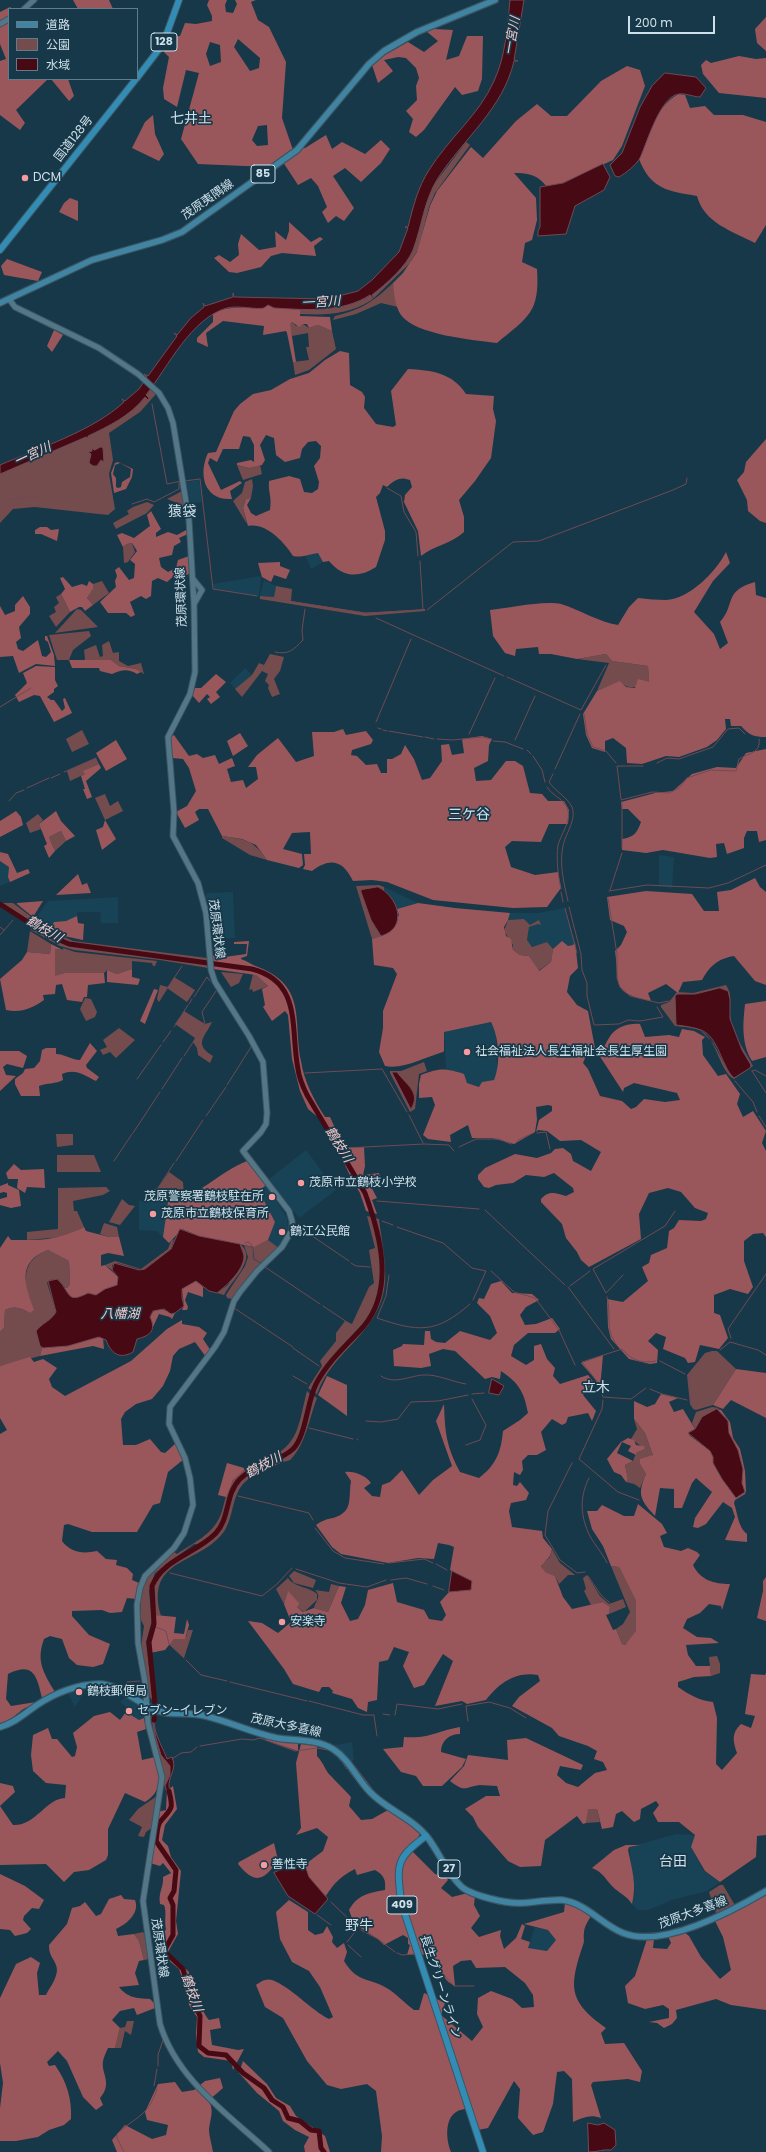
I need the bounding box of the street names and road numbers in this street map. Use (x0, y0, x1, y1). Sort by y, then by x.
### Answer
road number: 128 (151, 33, 177, 51)
street label: 国道128号 (52, 113, 96, 165)
road number: 85 (251, 165, 275, 183)
street label: 茂原夷隅線 (179, 177, 237, 223)
street label: 茂原環状線 (174, 567, 190, 627)
street label: 茂原環状線 (205, 898, 227, 960)
street label: 茂原大多喜線 (249, 1711, 323, 1741)
road number: 27 (438, 1860, 460, 1878)
street label: 茂原大多喜線 (657, 1894, 729, 1932)
road number: 409 (387, 1896, 417, 1914)
street label: 茂原環状線 (148, 1917, 170, 1979)
street label: 長生グリーンライン (416, 1933, 464, 2041)

